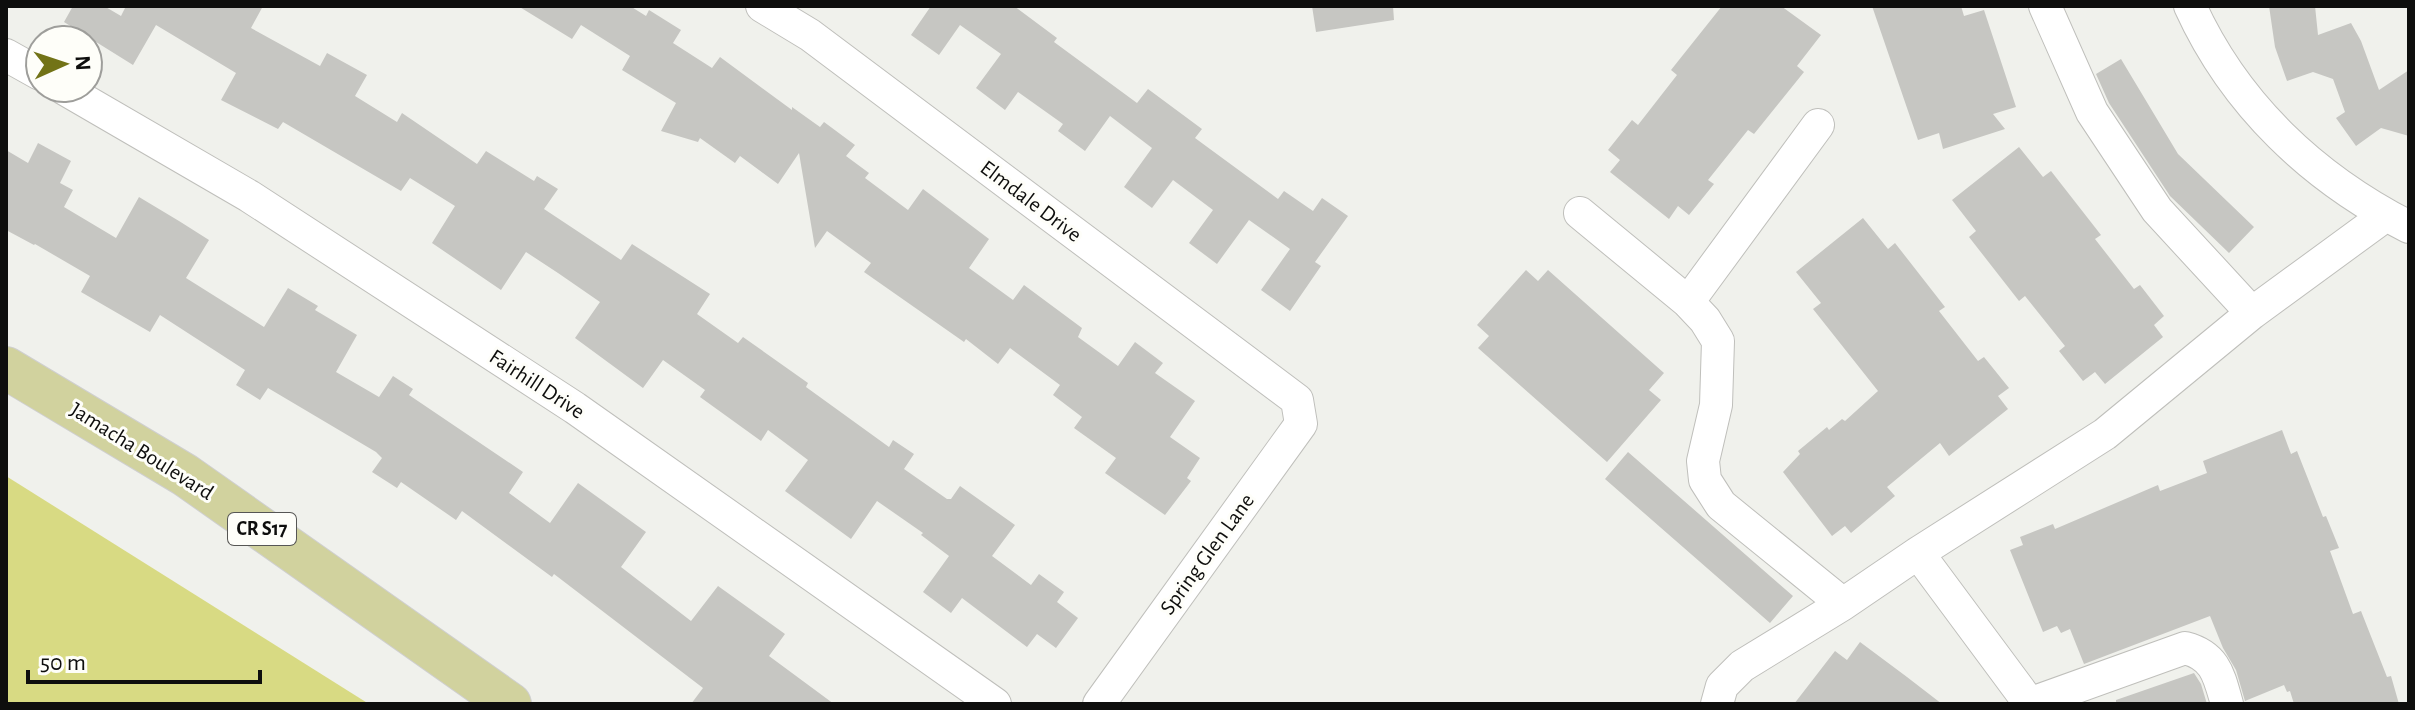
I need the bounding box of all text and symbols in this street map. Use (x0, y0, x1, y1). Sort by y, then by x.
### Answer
north arrow (24, 24, 104, 104)
text: N (72, 55, 94, 71)
street label: Elmdale Drive (976, 156, 1086, 246)
street label: Fairhill Drive (485, 345, 589, 423)
street label: Jamacha Boulevard (66, 398, 218, 504)
street label: Spring Glen Lane (1156, 489, 1258, 619)
road number: CR S17 (228, 513, 296, 545)
scale bar (28, 634, 260, 684)
text: 50 m (40, 651, 86, 675)

